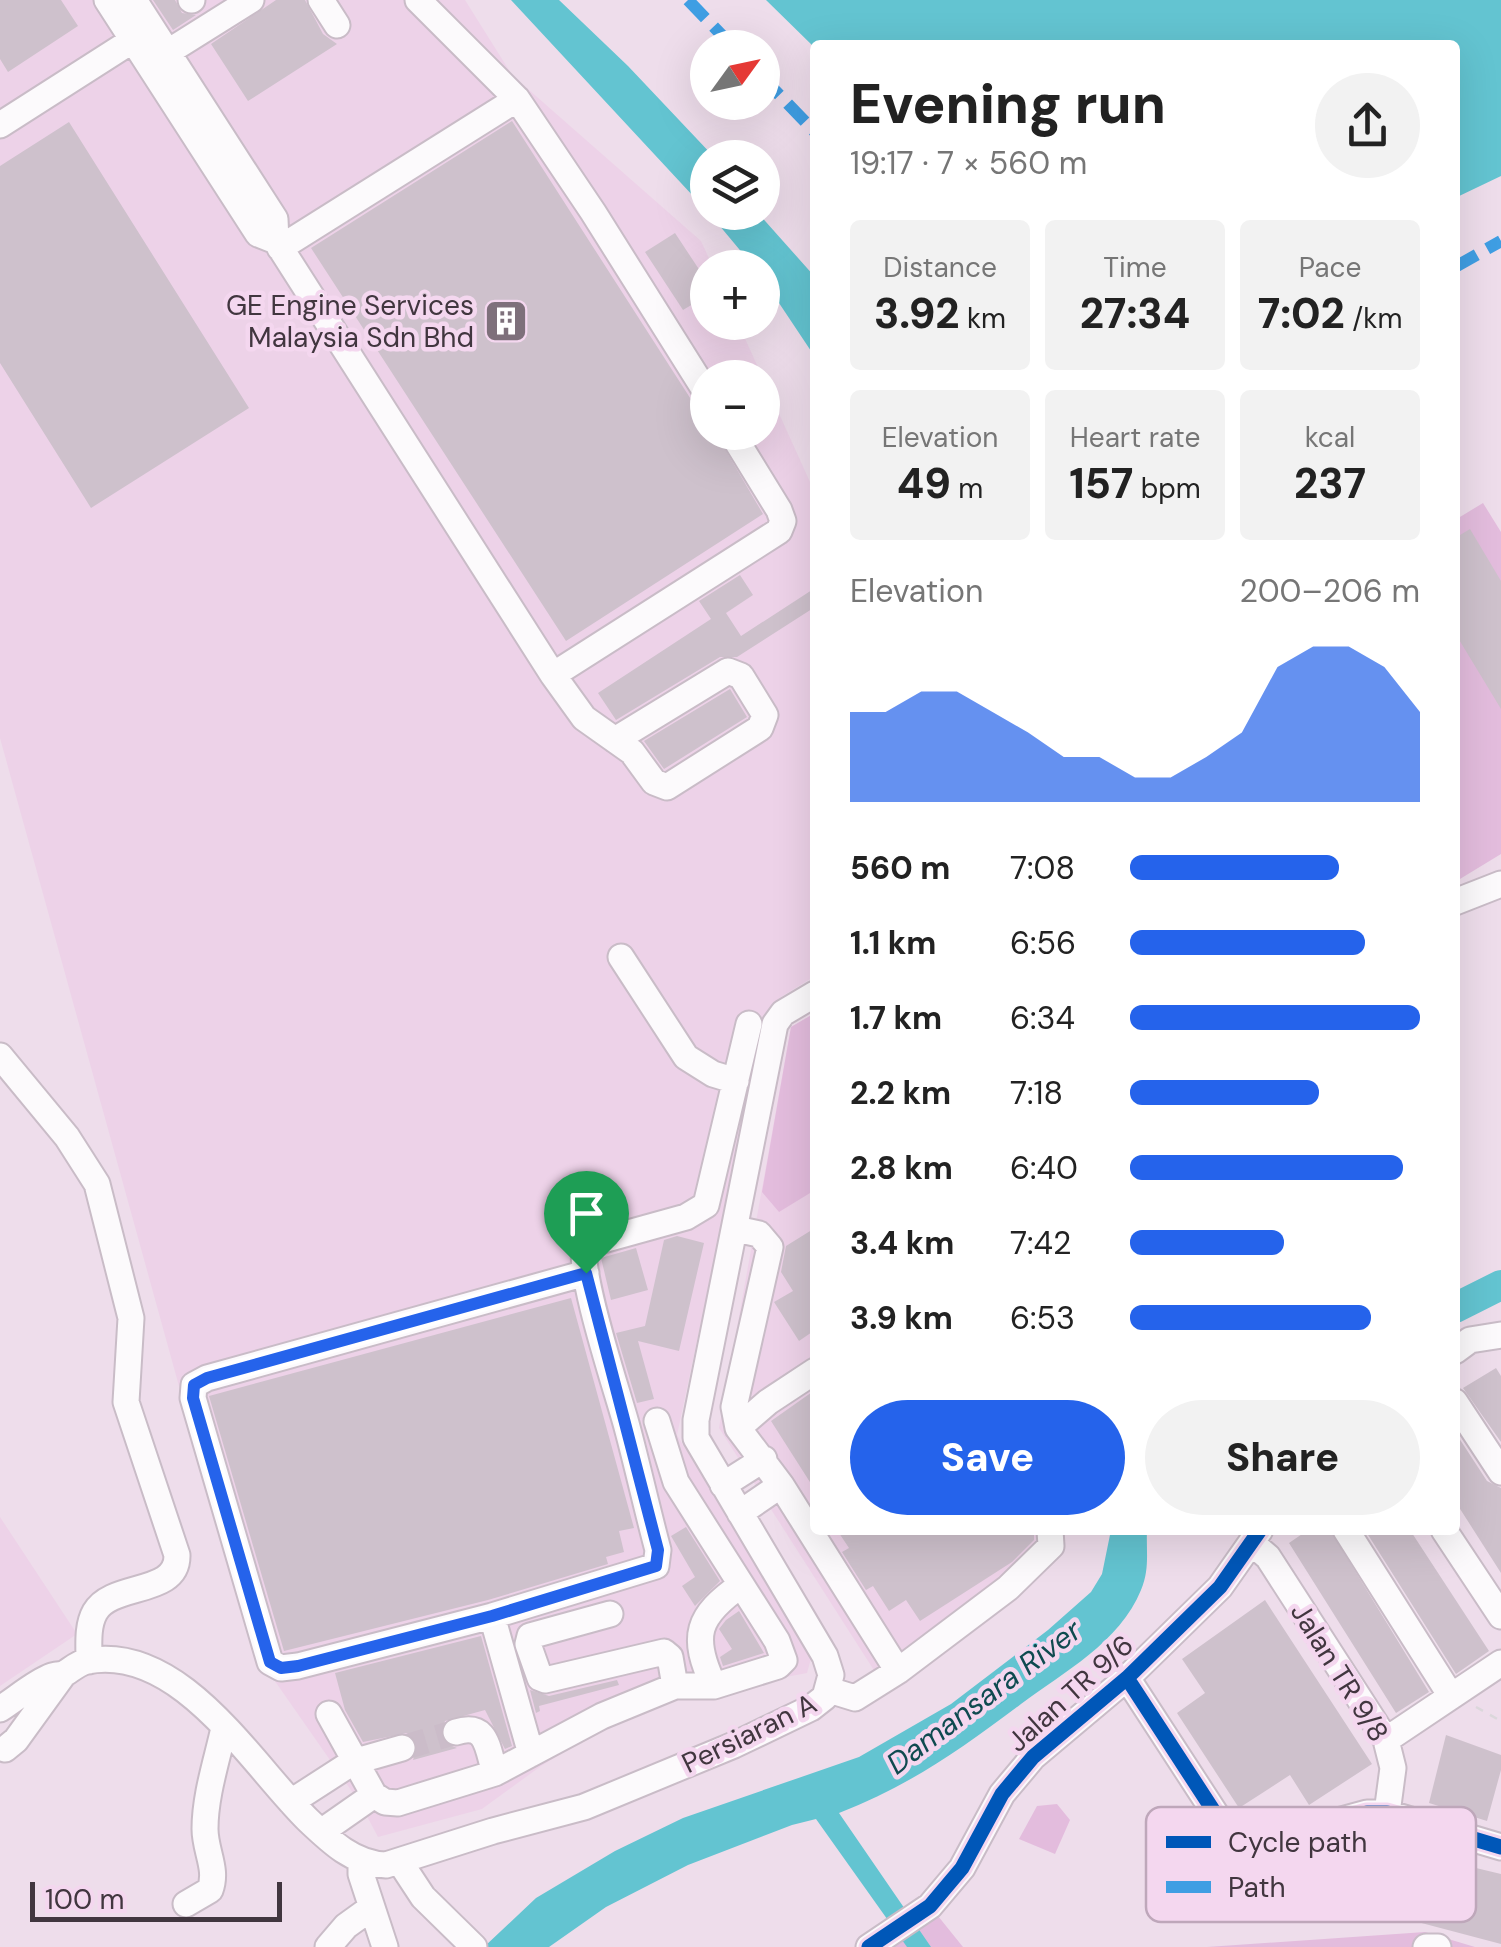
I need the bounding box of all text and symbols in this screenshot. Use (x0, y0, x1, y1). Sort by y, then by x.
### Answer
north arrow (690, 30, 780, 120)
map controls (690, 30, 780, 450)
text: Evening run (850, 68, 1166, 140)
button: share (1315, 73, 1420, 178)
button: layers (690, 140, 780, 230)
text: 19:17 · 7 × 560 m (850, 142, 1087, 184)
text: Distance (883, 249, 997, 286)
text: Time (1103, 249, 1167, 286)
text: Pace (1299, 249, 1361, 286)
button: + (690, 250, 780, 340)
text: 3.92 (874, 286, 960, 341)
text: 27:34 (1080, 286, 1190, 341)
text: 7:02 (1258, 286, 1345, 341)
place label: GE Engine Services Malaysia Sdn Bhd (226, 287, 474, 356)
building icon: GE Engine Services Malaysia Sdn Bhd (483, 298, 529, 344)
text: km (960, 300, 1006, 337)
text: /km (1345, 300, 1402, 337)
button: − (690, 360, 780, 450)
text: Elevation (882, 419, 998, 456)
text: Heart rate (1070, 419, 1200, 456)
text: kcal (1305, 419, 1355, 456)
text: 49 (897, 456, 951, 511)
text: 157 (1069, 456, 1133, 511)
text: 237 (1294, 456, 1366, 511)
text: m (951, 470, 983, 507)
text: bpm (1133, 470, 1201, 507)
text: Elevation (850, 570, 983, 612)
text: 200–206 m (1240, 570, 1420, 612)
text: 560 m (850, 847, 950, 889)
text: 7:08 (1010, 847, 1075, 889)
text: 1.1 km (850, 922, 936, 964)
text: 6:56 (1010, 922, 1076, 964)
text: 1.7 km (850, 997, 942, 1039)
text: 6:34 (1010, 997, 1075, 1039)
text: 2.2 km (850, 1072, 951, 1114)
text: 7:18 (1010, 1072, 1063, 1114)
text: 2.8 km (850, 1147, 953, 1189)
text: 6:40 (1010, 1147, 1078, 1189)
pin (544, 1171, 629, 1274)
icon: arrive (559, 1186, 614, 1241)
text: 3.4 km (850, 1222, 954, 1264)
text: 7:42 (1010, 1222, 1071, 1264)
text: 3.9 km (850, 1297, 953, 1339)
text: 6:53 (1010, 1297, 1075, 1339)
button: Save (850, 1400, 1125, 1515)
button: Share (1145, 1400, 1420, 1515)
street label: Jalan TR 9/8 (1282, 1596, 1397, 1749)
water label: Damansara River (878, 1610, 1090, 1783)
street label: Jalan TR 9/6 (999, 1627, 1141, 1760)
street label: Persiaran A (676, 1685, 823, 1782)
legend (1146, 1807, 1476, 1922)
text: Cycle path (1228, 1824, 1367, 1861)
text: Path (1228, 1869, 1286, 1906)
scale bar (30, 1877, 282, 1922)
text: 100 m (45, 1881, 124, 1918)

